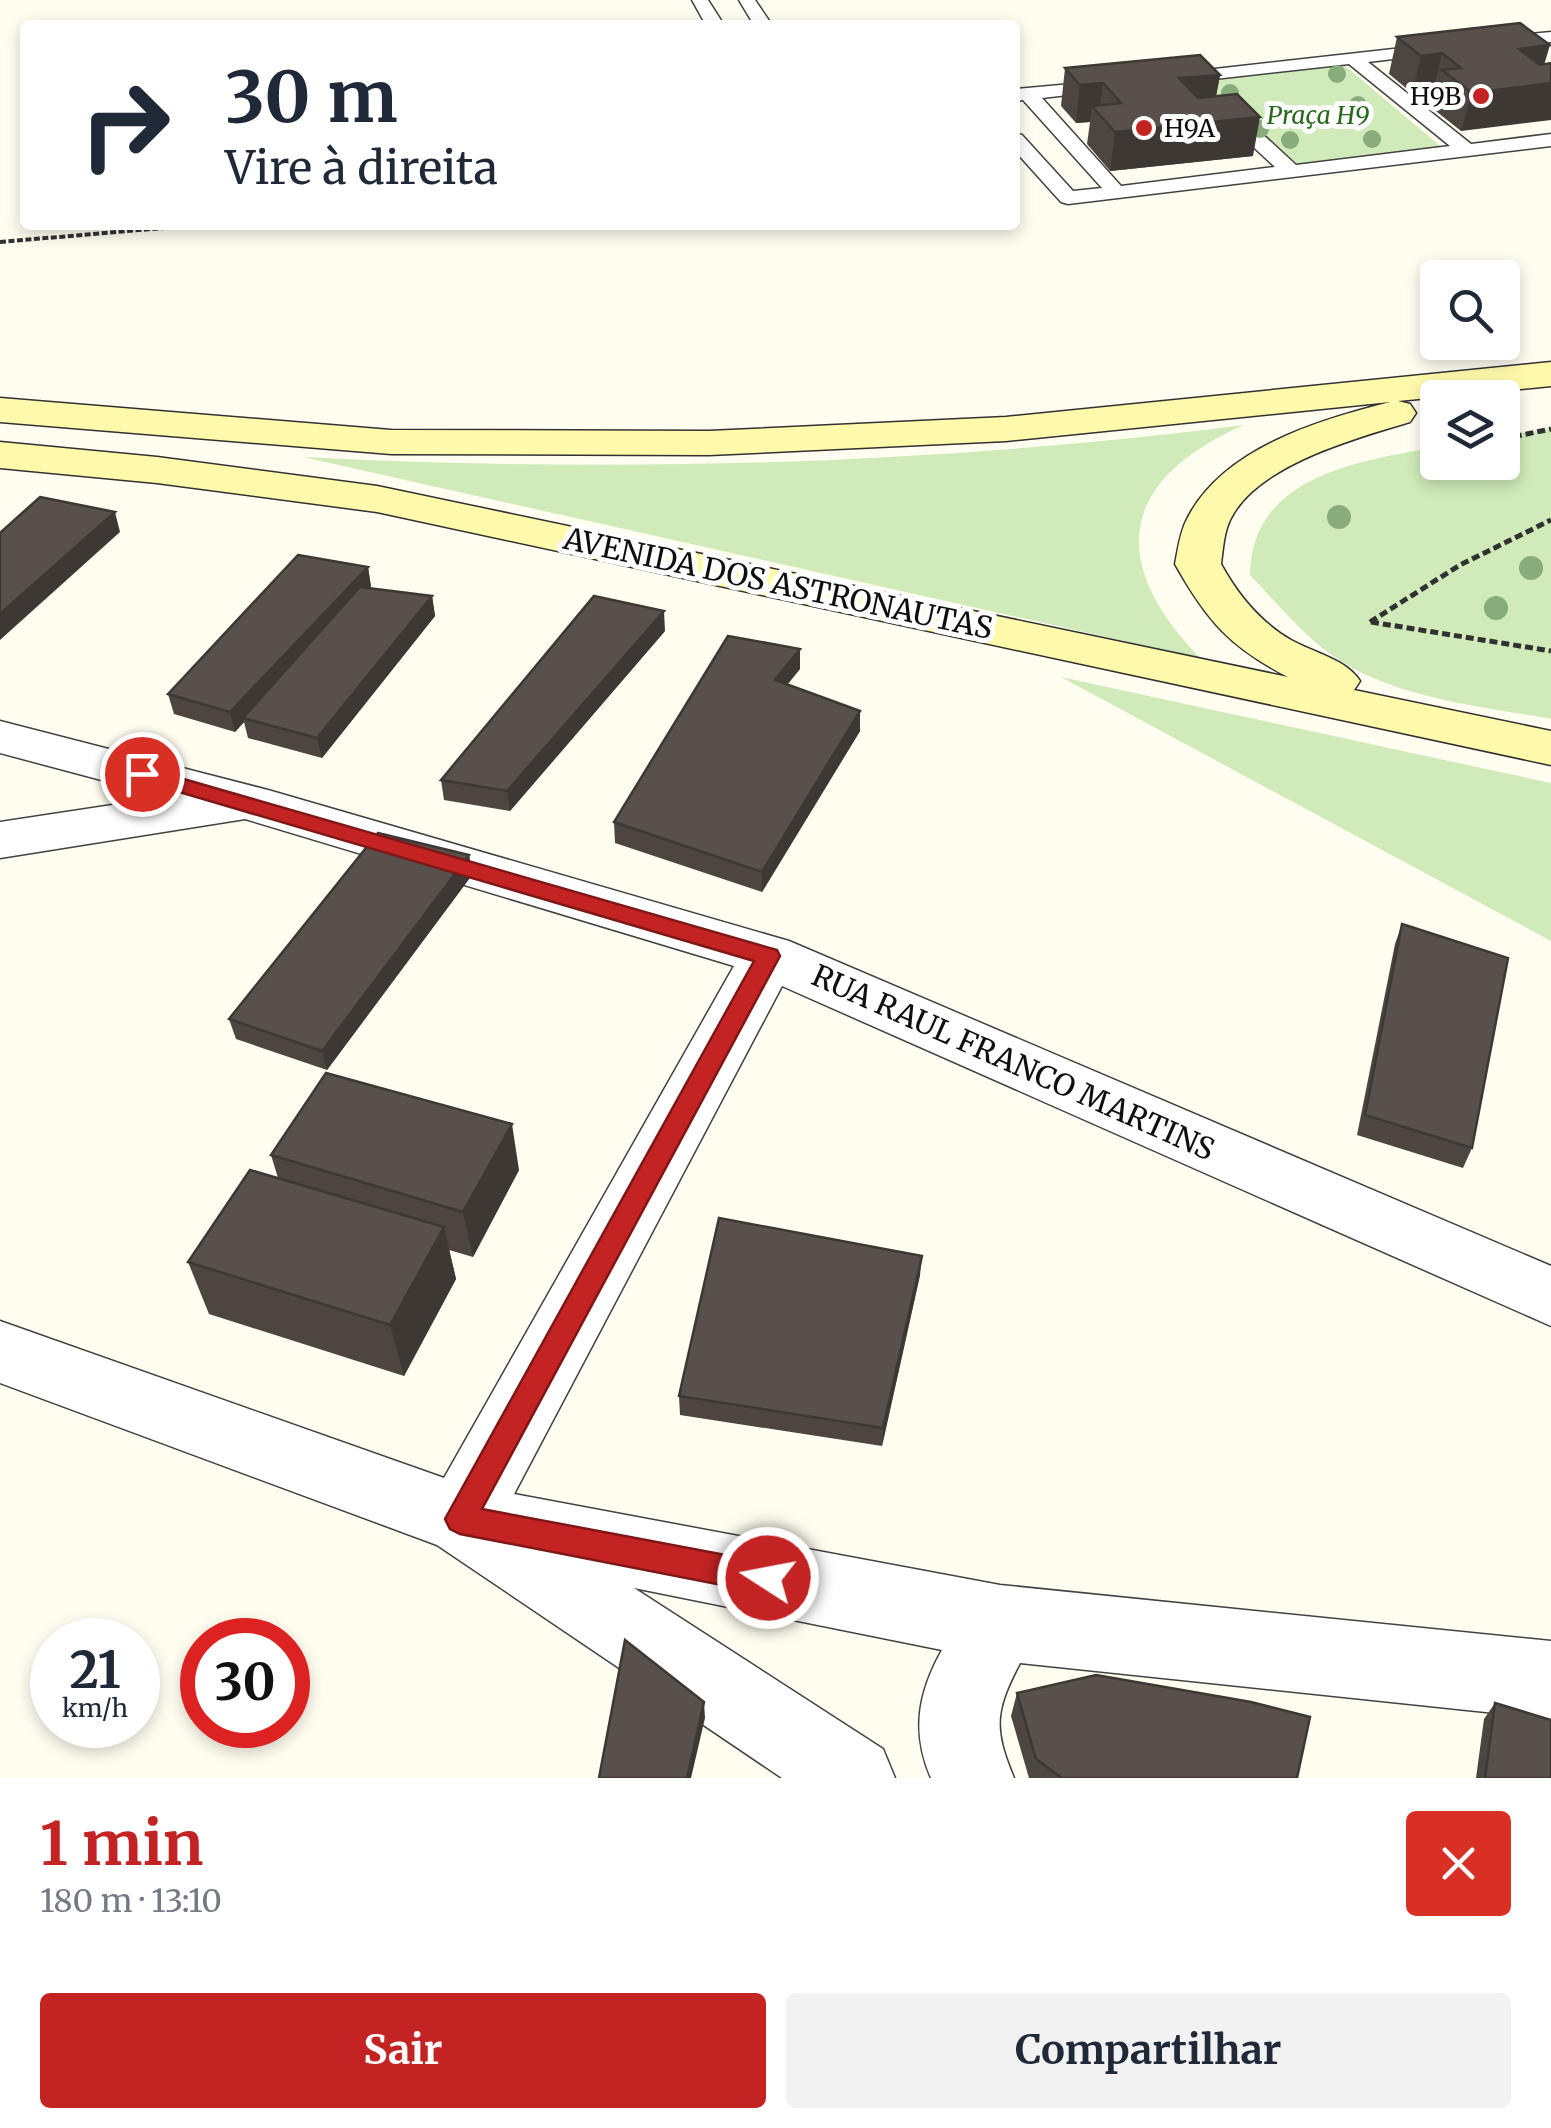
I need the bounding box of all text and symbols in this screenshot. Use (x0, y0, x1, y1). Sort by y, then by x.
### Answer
text: 30 m (225, 53, 398, 141)
icon: right (60, 60, 190, 190)
place label: H9B (1410, 80, 1461, 112)
marker: H9B (1470, 85, 1492, 107)
park label: Praça H9 (1267, 99, 1370, 131)
place label: H9A (1164, 112, 1215, 144)
marker: H9A (1133, 117, 1155, 139)
text: Vire à direita (225, 140, 498, 196)
map controls (1420, 260, 1520, 480)
button: search (1420, 260, 1520, 360)
button: layers (1420, 380, 1520, 480)
street label: AVENIDA DOS ASTRONAUTAS (559, 519, 996, 647)
pin (100, 732, 185, 817)
icon: arrive (115, 747, 170, 802)
street label: RUA RAUL FRANCO MARTINS (806, 956, 1221, 1168)
position arrow (716, 1526, 820, 1630)
speed limit sign: 30 (180, 1618, 310, 1748)
text: 21 (69, 1639, 121, 1702)
text: km/h (62, 1692, 128, 1724)
text: 1 min (40, 1806, 203, 1881)
button: close (1406, 1811, 1511, 1916)
text: 180 m · 13:10 (40, 1881, 222, 1921)
button: Sair (40, 1993, 766, 2108)
button: Compartilhar (786, 1993, 1511, 2108)

